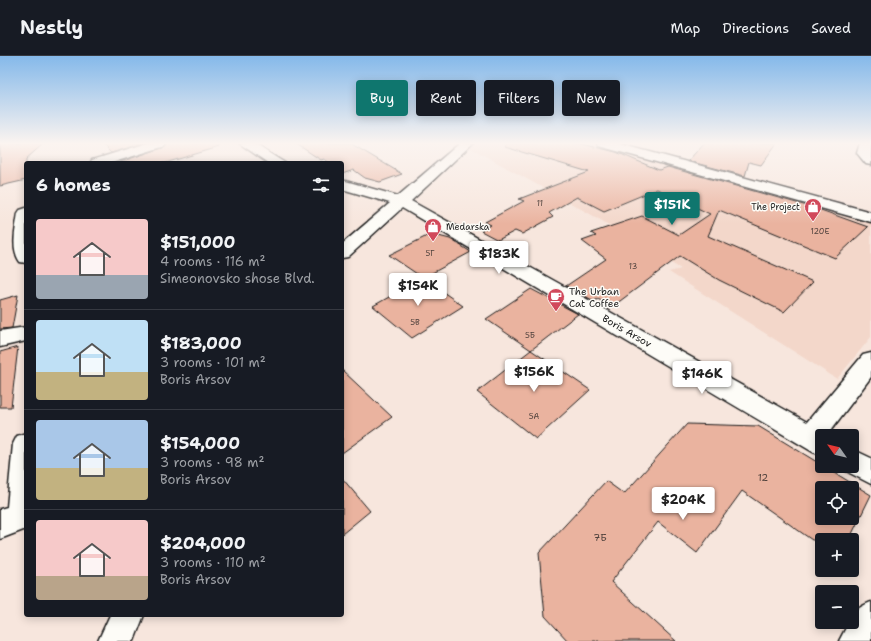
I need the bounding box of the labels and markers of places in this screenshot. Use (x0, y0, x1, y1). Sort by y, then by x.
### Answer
pin: $151K (644, 192, 700, 226)
shop icon: The Project (803, 197, 823, 222)
place label: The Project (751, 201, 800, 213)
shop icon: Medarska (423, 217, 443, 242)
place label: Medarska (446, 221, 490, 233)
pin: $183K (471, 241, 527, 275)
pin: $154K (390, 273, 446, 307)
place label: The Urban Cat Coffee (569, 285, 619, 310)
cafe icon: The Urban Cat Coffee (546, 287, 566, 312)
pin: $156K (506, 359, 562, 393)
pin: $146K (674, 361, 730, 395)
pin: $204K (655, 487, 711, 521)

